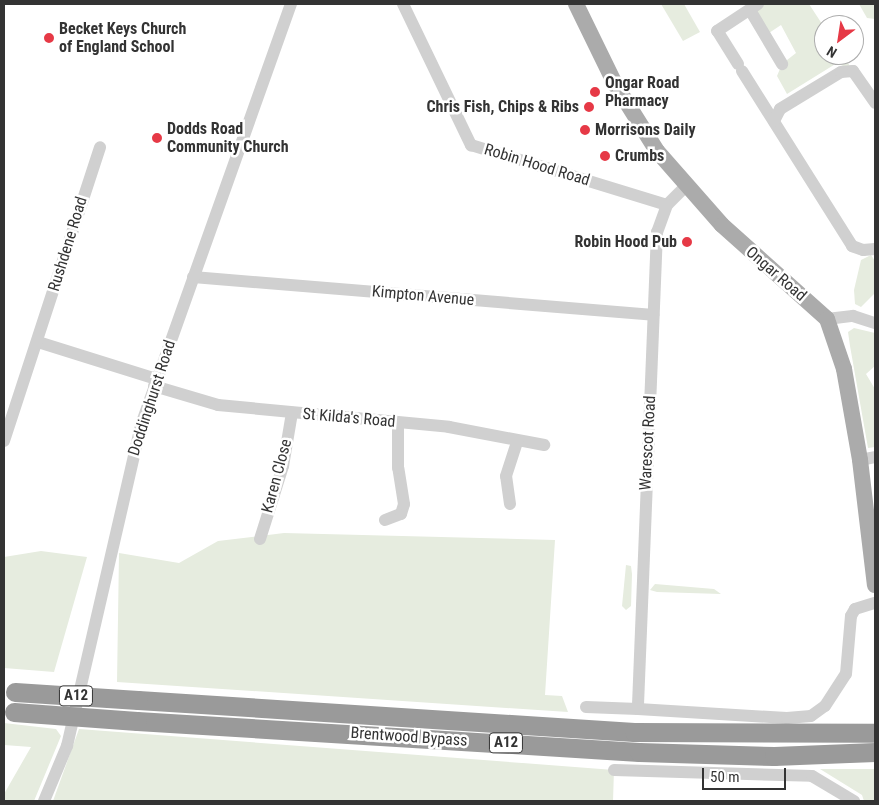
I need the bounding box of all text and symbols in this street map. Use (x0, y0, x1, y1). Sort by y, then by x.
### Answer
north arrow (814, 15, 864, 65)
place label: Becket Keys Church of England School (59, 19, 186, 57)
marker: Becket Keys Church of England School (43, 32, 55, 44)
text: N (824, 43, 840, 61)
place label: Ongar Road Pharmacy (605, 73, 679, 111)
marker: Ongar Road Pharmacy (589, 86, 601, 98)
place label: Chris Fish, Chips & Ribs (426, 97, 579, 117)
marker: Chris Fish, Chips & Ribs (583, 101, 595, 113)
place label: Dodds Road Community Church (167, 119, 289, 157)
place label: Morrisons Daily (595, 120, 696, 140)
marker: Morrisons Daily (579, 124, 591, 136)
marker: Dodds Road Community Church (151, 132, 163, 144)
street label: Robin Hood Road (482, 140, 592, 190)
place label: Crumbs (615, 146, 664, 166)
marker: Crumbs (599, 150, 611, 162)
street label: Rushdene Road (45, 194, 91, 294)
place label: Robin Hood Pub (574, 232, 677, 252)
marker: Robin Hood Pub (681, 236, 693, 248)
street label: Ongar Road (742, 243, 810, 305)
street label: Kimpton Avenue (371, 282, 475, 310)
street label: Doddinghurst Road (124, 338, 180, 458)
street label: Warescot Road (636, 395, 660, 491)
street label: St Kilda's Road (302, 404, 396, 432)
street label: Karen Close (258, 437, 296, 515)
road number: A12 (58, 684, 94, 708)
street label: Brentwood Bypass (350, 723, 468, 751)
road number: A12 (488, 730, 524, 756)
scale bar (704, 758, 788, 790)
text: 50 m (710, 768, 740, 786)

